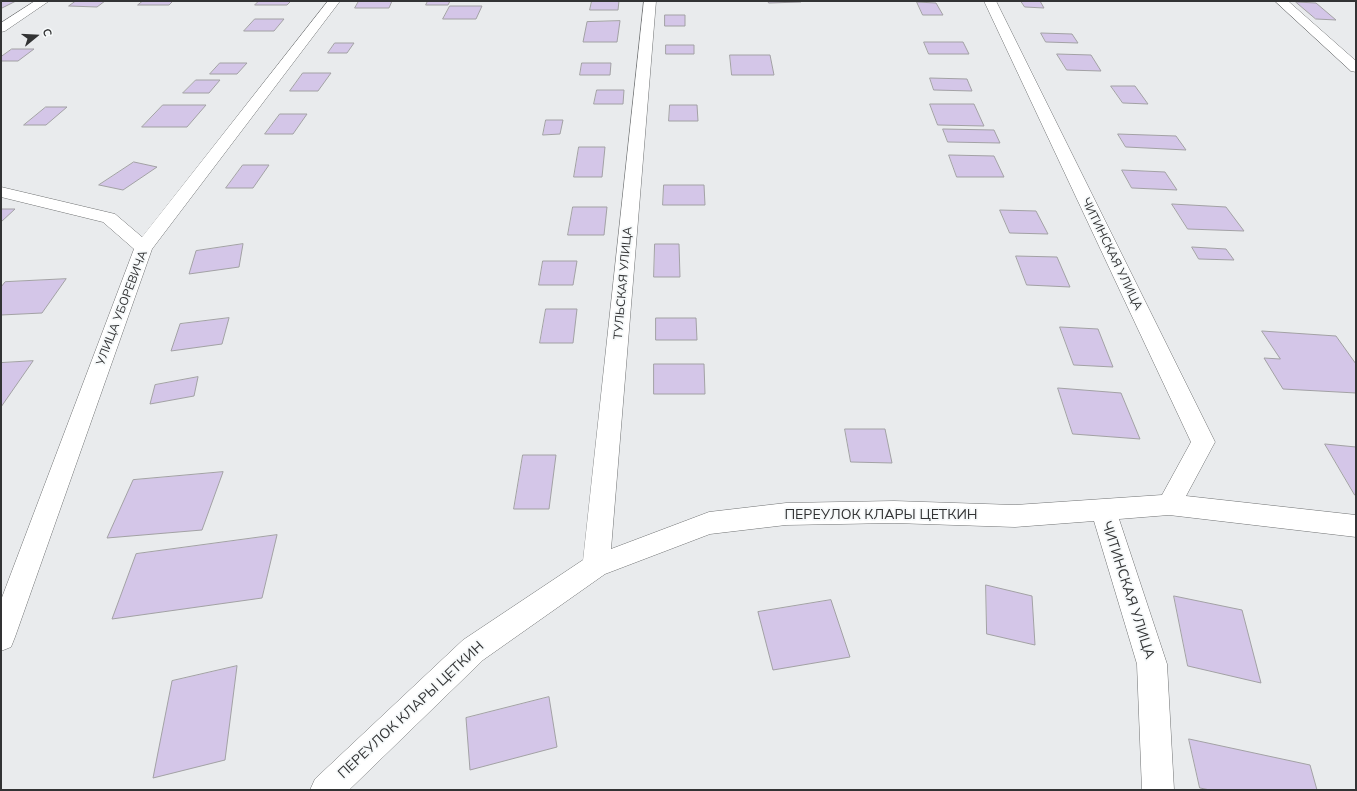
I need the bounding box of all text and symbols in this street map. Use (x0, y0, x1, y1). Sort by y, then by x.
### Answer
north arrow (16, 16, 56, 56)
text: С (40, 27, 55, 38)
street label: ЧИТИНСКАЯ УЛИЦА (1079, 195, 1145, 313)
street label: ТУЛЬСКАЯ УЛИЦА (611, 226, 635, 340)
street label: УЛИЦА УБОРЕВИЧА (93, 248, 151, 368)
street label: ПЕРЕУЛОК КЛАРЫ ЦЕТКИН (784, 507, 978, 523)
street label: ЧИТИНСКАЯ УЛИЦА (1098, 519, 1158, 661)
street label: ПЕРЕУЛОК КЛАРЫ ЦЕТКИН (335, 638, 487, 782)

